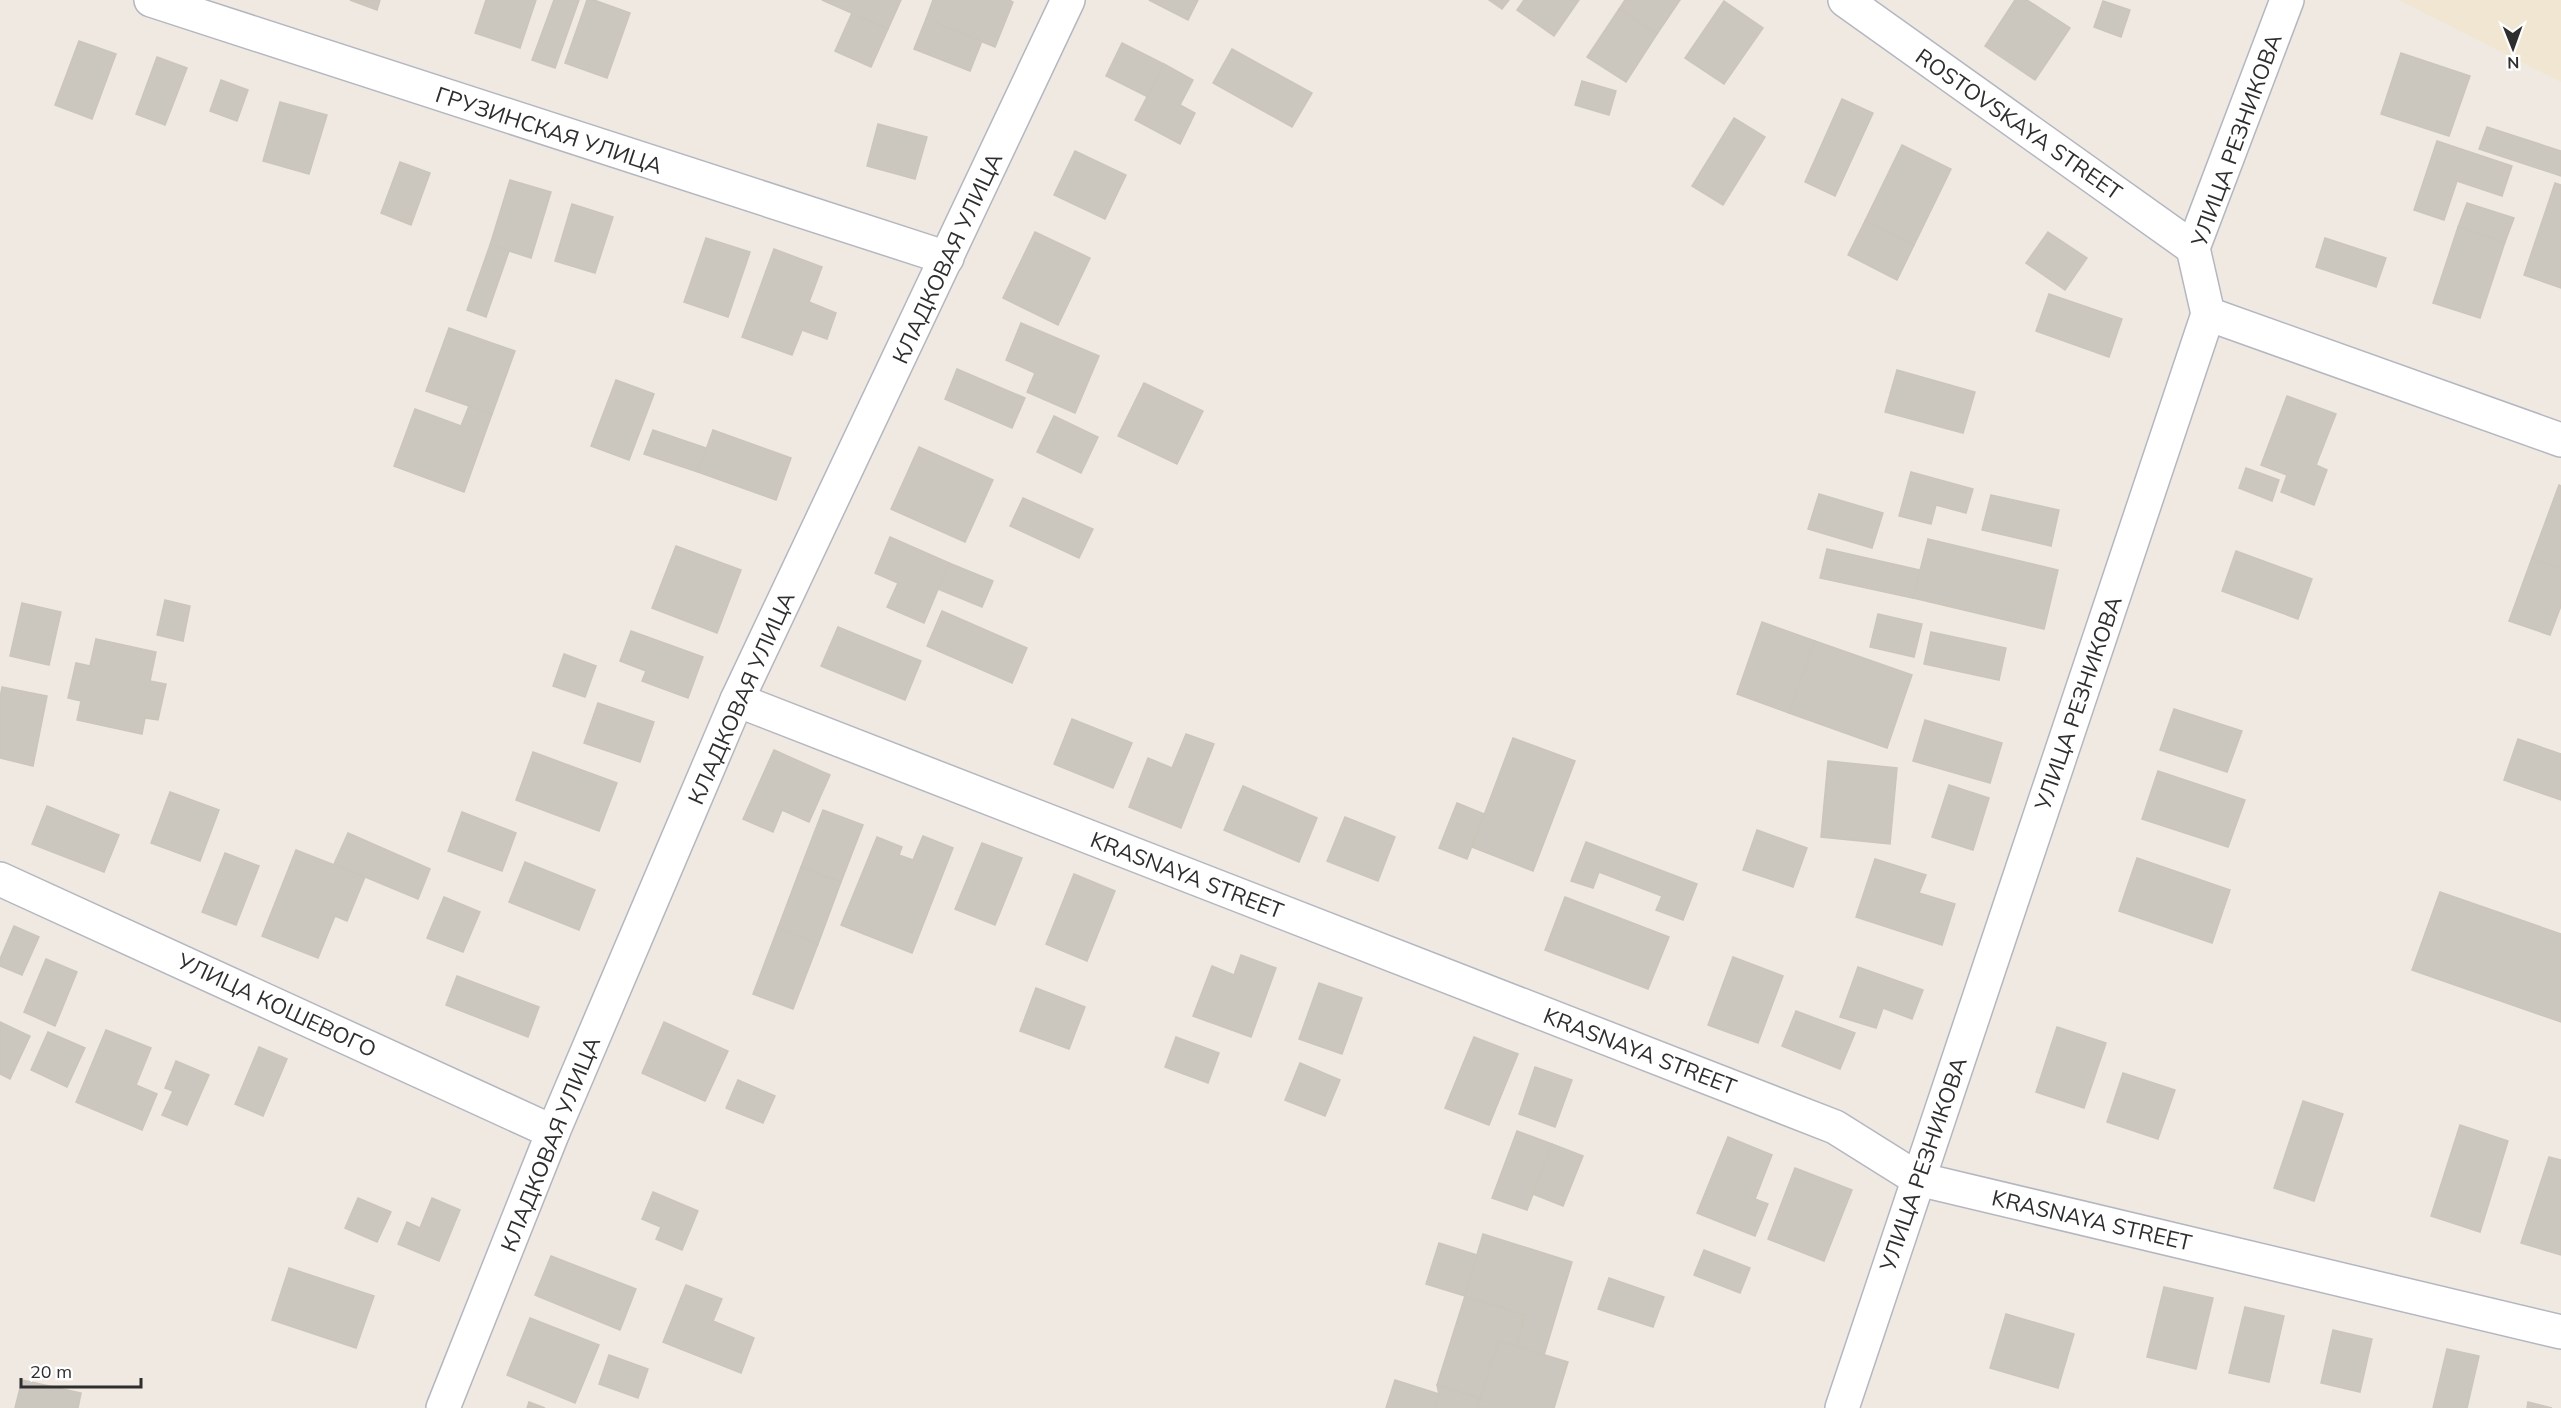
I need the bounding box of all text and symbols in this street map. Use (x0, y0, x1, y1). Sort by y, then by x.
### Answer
north arrow (2483, 18, 2543, 78)
street label: УЛИЦА РЕЗНИКОВА (2184, 30, 2288, 251)
street label: ROSTOVSKAYA STREET (1910, 42, 2128, 206)
text: N (2507, 53, 2519, 73)
street label: ГРУЗИНСКАЯ УЛИЦА (432, 80, 666, 180)
street label: КЛАДКОВАЯ УЛИЦА (886, 148, 1008, 368)
street label: КЛАДКОВАЯ УЛИЦА (681, 587, 801, 809)
street label: УЛИЦА РЕЗНИКОВА (2028, 592, 2128, 815)
street label: KRASNAYA STREET (1087, 825, 1287, 925)
street label: УЛИЦА КОШЕВОГО (172, 946, 381, 1063)
street label: KRASNAYA STREET (1540, 1001, 1740, 1101)
street label: КЛАДКОВАЯ УЛИЦА (494, 1032, 606, 1256)
street label: УЛИЦА РЕЗНИКОВА (1873, 1053, 1973, 1276)
street label: KRASNAYA STREET (1989, 1183, 2195, 1257)
scale bar (21, 1351, 141, 1389)
text: 20 m (30, 1360, 72, 1383)

